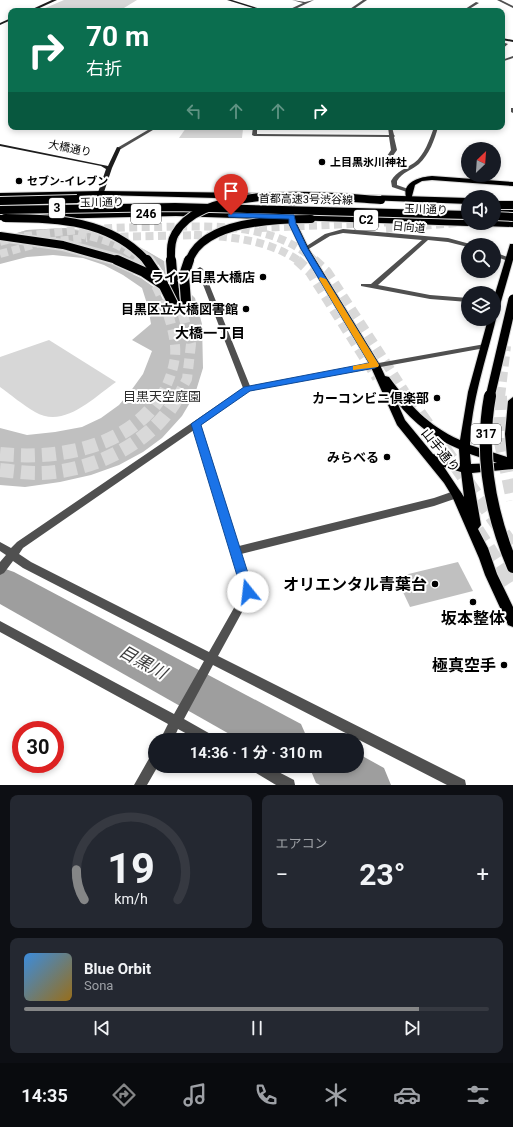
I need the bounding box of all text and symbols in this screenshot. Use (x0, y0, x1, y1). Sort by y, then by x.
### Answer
text: 70 m (86, 20, 149, 53)
icon: right (20, 24, 72, 76)
text: 右折 (86, 58, 122, 79)
icon: left (183, 100, 205, 122)
icon: ahead (225, 100, 247, 122)
icon: ahead (267, 100, 289, 122)
icon: right (309, 100, 331, 122)
street label: 大橋通り (47, 138, 93, 159)
north arrow (461, 142, 501, 182)
map controls (461, 142, 501, 326)
place label: 上目黒氷川神社 (330, 156, 407, 169)
marker: 上目黒氷川神社 (317, 157, 327, 167)
pin (214, 174, 248, 215)
place label: セブン-イレブン (27, 175, 108, 188)
marker: セブン-イレブン (14, 176, 24, 186)
icon: arrive (220, 180, 242, 202)
button: sound (461, 190, 501, 230)
street label: 首都高速3号渋谷線 (259, 192, 353, 207)
street label: 玉川通り (80, 196, 124, 209)
road number: 3 (49, 198, 65, 218)
street label: 玉川通り (404, 202, 448, 217)
road number: 246 (131, 204, 161, 224)
road number: C2 (354, 210, 378, 230)
street label: 日向道 (392, 220, 426, 235)
button: search (461, 238, 501, 278)
place label: ライフ目黒大橋店 (151, 270, 255, 285)
marker: ライフ目黒大橋店 (258, 272, 268, 282)
button: layers (461, 286, 501, 326)
place label: 目黒区立大橋図書館 (121, 302, 238, 317)
marker: 目黒区立大橋図書館 (241, 304, 251, 314)
district label: 大橋一丁目 (175, 325, 245, 341)
park label: 目黒天空庭園 (123, 389, 201, 404)
place label: カーコンビニ倶楽部 (312, 391, 429, 406)
marker: カーコンビニ倶楽部 (432, 393, 442, 403)
road number: 317 (471, 424, 501, 444)
street label: 山手通り (418, 425, 463, 475)
place label: みらべる (327, 450, 379, 465)
marker: みらべる (382, 452, 392, 462)
position arrow (227, 571, 269, 613)
place label: オリエンタル青葉台 (283, 575, 427, 594)
marker: オリエンタル青葉台 (430, 579, 440, 589)
marker: 坂本整体 (468, 597, 478, 607)
place label: 坂本整体 (441, 609, 505, 628)
water label: 目黒川 (116, 641, 172, 684)
place label: 極真空手 (432, 656, 496, 675)
marker: 極真空手 (499, 660, 509, 670)
speed limit sign: 30 (12, 721, 64, 773)
text: 14:36 · 1 分 · 310 m (190, 744, 322, 762)
text: エアコン (276, 836, 328, 851)
text: 19 (107, 843, 155, 892)
text: 23° (359, 857, 405, 892)
text: − (276, 862, 288, 887)
text: + (477, 862, 489, 887)
text: km/h (114, 890, 148, 906)
text: Blue Orbit (84, 960, 151, 978)
text: Sona (84, 978, 113, 993)
icon: previous (91, 1017, 113, 1039)
icon: pause (246, 1017, 268, 1039)
icon: next (401, 1017, 423, 1039)
icon: directions (110, 1081, 138, 1109)
icon: music (181, 1081, 209, 1109)
icon: phone (252, 1081, 280, 1109)
icon: climate (322, 1081, 350, 1109)
icon: car (393, 1081, 421, 1109)
icon: filters (464, 1081, 492, 1109)
text: 14:35 (21, 1085, 68, 1106)

